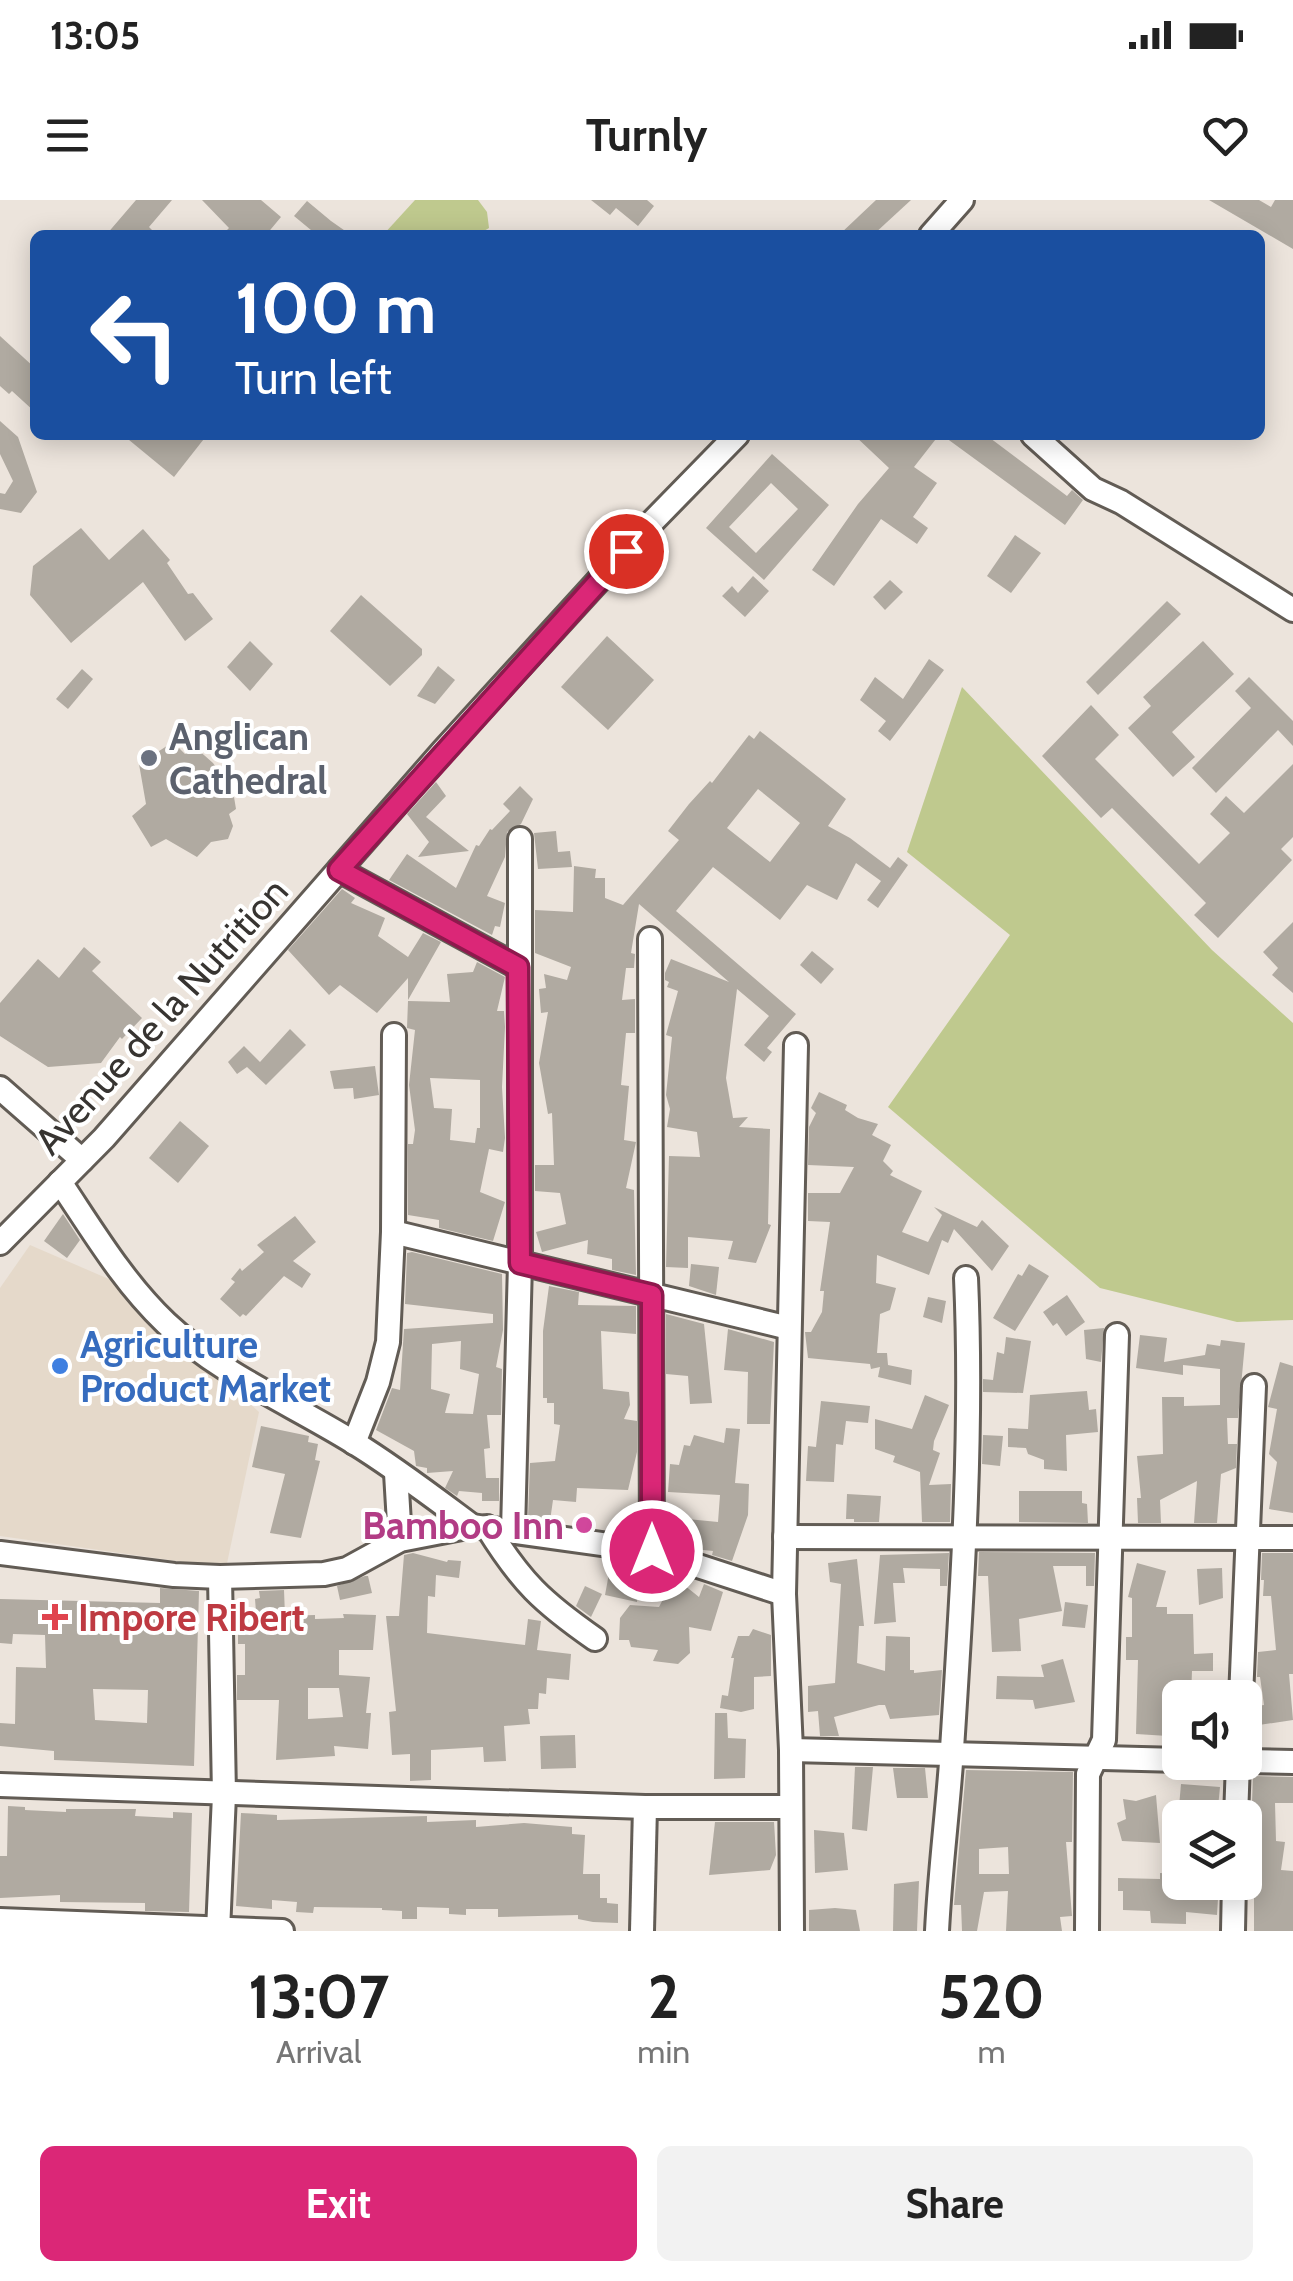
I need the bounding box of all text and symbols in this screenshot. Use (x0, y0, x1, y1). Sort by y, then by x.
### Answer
text: 13:05 (50, 12, 140, 59)
icon: menu (40, 108, 95, 163)
text: Turnly (586, 108, 707, 162)
icon: heart (1198, 108, 1253, 163)
text: 100 m (235, 265, 436, 351)
icon: left (70, 270, 200, 400)
text: Turn left (235, 351, 392, 405)
pin (584, 509, 669, 594)
icon: arrive (599, 524, 654, 579)
place label: Anglican Cathedral (169, 713, 327, 804)
marker: Anglican Cathedral (138, 747, 160, 769)
street label: Avenue de la Nutrition (24, 868, 298, 1164)
place label: Agriculture Product Market (80, 1321, 331, 1412)
marker: Agriculture Product Market (49, 1355, 71, 1377)
position arrow (600, 1499, 704, 1603)
place label: Bamboo Inn (362, 1502, 564, 1549)
marker: Bamboo Inn (573, 1514, 595, 1536)
place label: Impore Ribert (78, 1594, 305, 1641)
marker: Impore Ribert (42, 1604, 68, 1630)
map controls (1162, 1680, 1262, 1900)
button: sound (1162, 1680, 1262, 1780)
button: layers (1162, 1800, 1262, 1900)
text: 13:07 (248, 1960, 389, 2033)
text: 2 (648, 1960, 680, 2033)
text: 520 (938, 1960, 1045, 2033)
text: Arrival (276, 2032, 361, 2071)
text: min (637, 2032, 690, 2071)
text: m (977, 2032, 1006, 2071)
button: Exit (40, 2146, 637, 2261)
button: Share (657, 2146, 1253, 2261)

